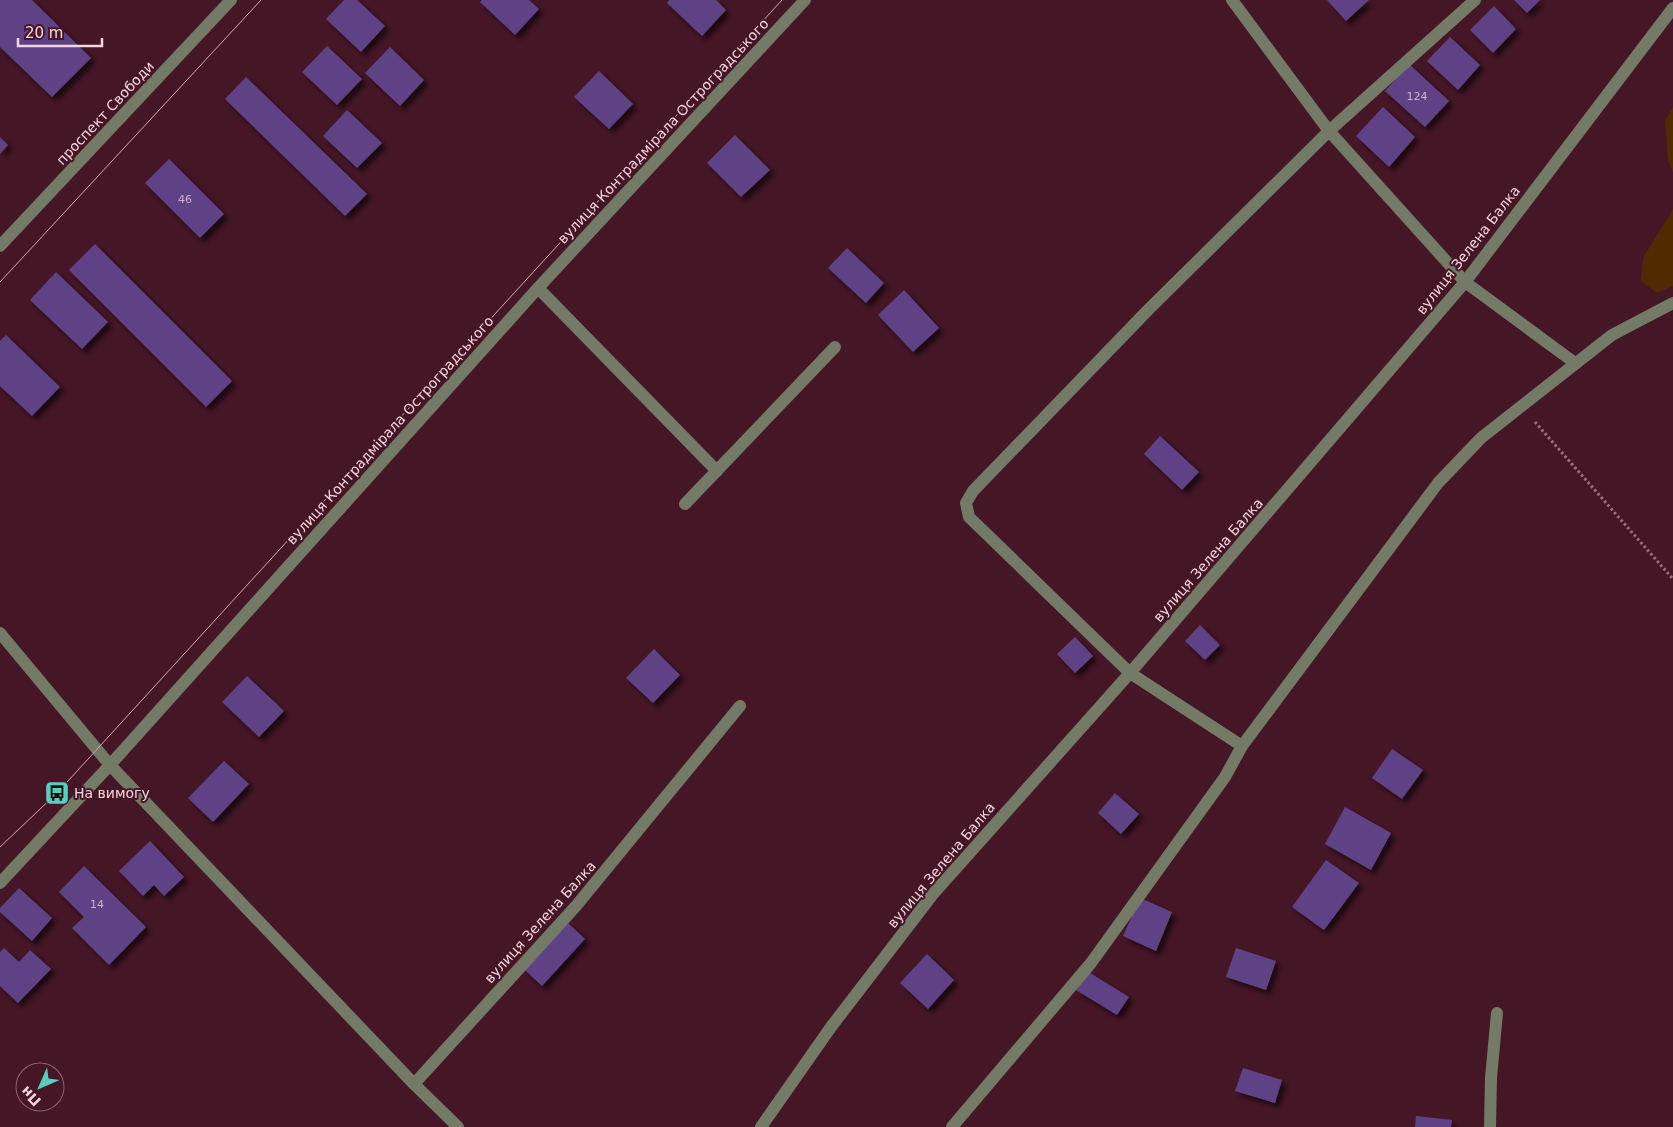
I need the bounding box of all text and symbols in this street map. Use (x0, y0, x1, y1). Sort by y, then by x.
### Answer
scale bar (18, 15, 101, 47)
street label: вулиця Контрадмірала Остроградського (554, 15, 772, 247)
text: 20 m (25, 24, 63, 42)
street label: проспект Свободи (53, 58, 157, 168)
house number: 124 (1407, 90, 1428, 103)
street label: вулиця Зелена Балка (1413, 183, 1523, 317)
house number: 46 (178, 193, 192, 206)
street label: вулиця Контрадмірала Остроградського (283, 313, 497, 547)
street label: вулиця Зелена Балка (1150, 495, 1266, 625)
bus stop icon: На вимогу (44, 780, 70, 806)
place label: На вимогу (74, 785, 150, 801)
street label: вулиця Зелена Балка (884, 799, 998, 931)
street label: вулиця Зелена Балка (481, 858, 599, 986)
house number: 14 (90, 898, 104, 911)
north arrow (15, 1062, 65, 1112)
text: Пн (18, 1083, 44, 1109)

